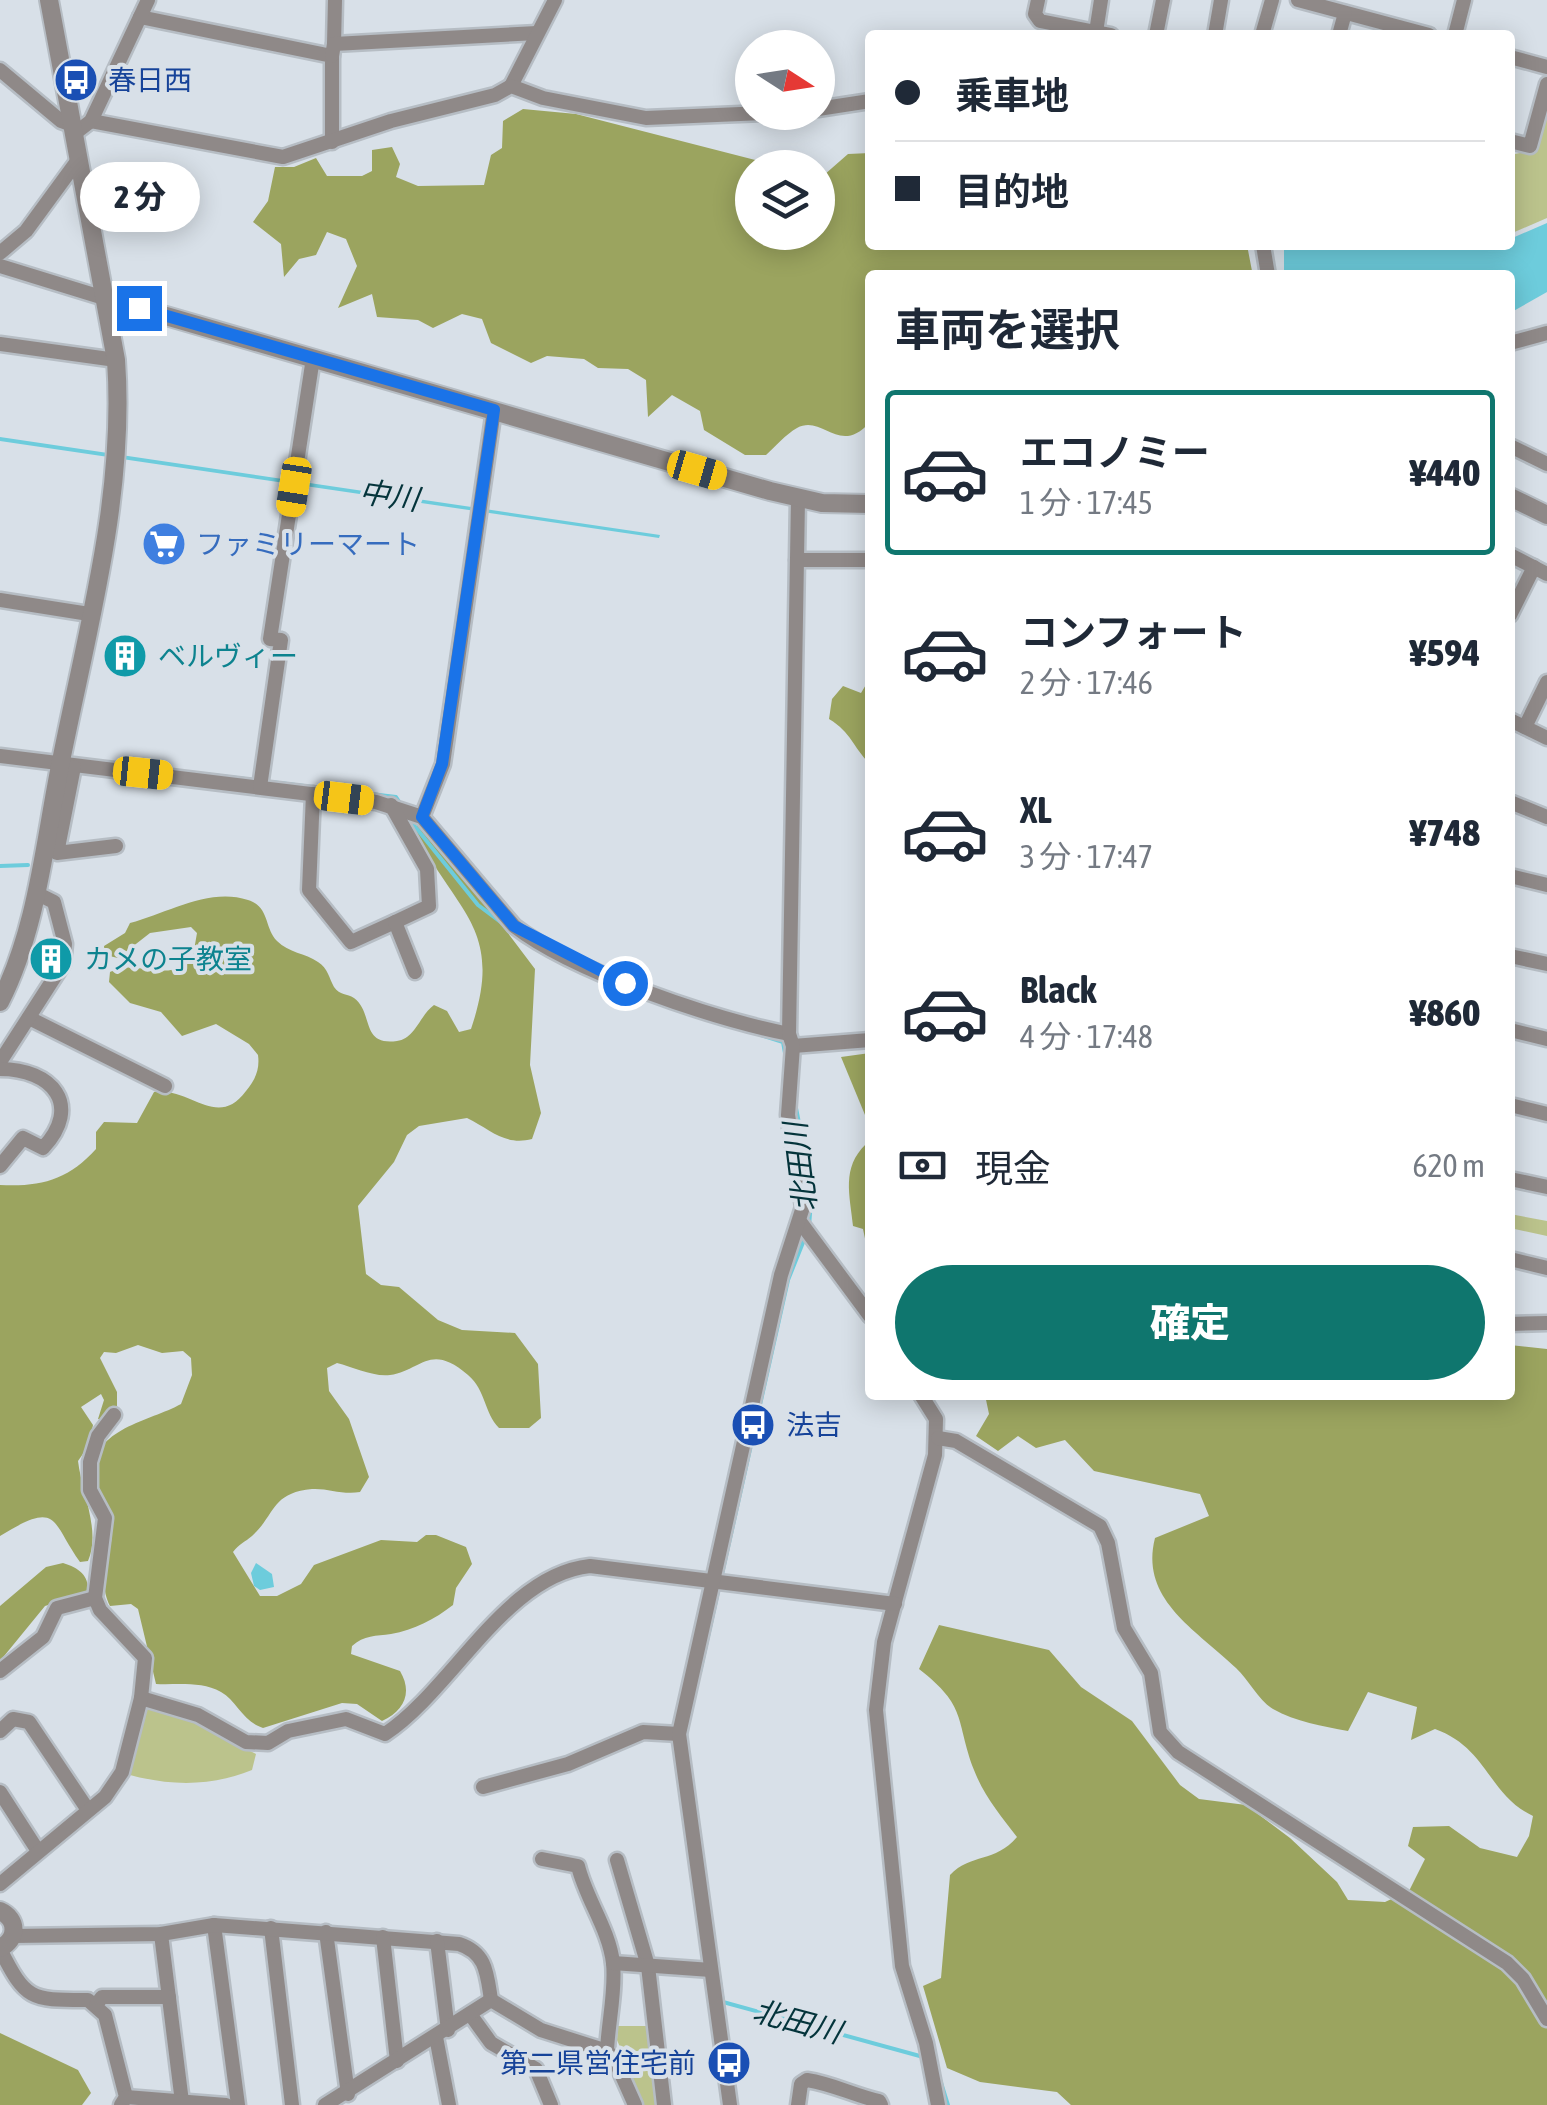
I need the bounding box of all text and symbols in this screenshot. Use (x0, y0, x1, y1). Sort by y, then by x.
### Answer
north arrow (735, 30, 835, 130)
map controls (735, 30, 835, 250)
bus stop icon: 春日西 (53, 57, 99, 103)
place label: 春日西 (108, 64, 192, 96)
text: 乗車地 (955, 74, 1069, 117)
button: layers (735, 150, 835, 250)
callout: 2 分 (79, 163, 199, 233)
text: 目的地 (955, 170, 1069, 213)
text: 2 分 (114, 178, 166, 215)
route end (117, 286, 162, 331)
text: 車両を選択 (895, 304, 1120, 356)
icon: car (900, 428, 990, 518)
text: エコノミー (1020, 431, 1210, 474)
car (664, 447, 730, 493)
text: ¥440 (1410, 451, 1480, 494)
car (274, 455, 314, 519)
water label: 中川 (357, 474, 424, 516)
text: 1 分 · 17:45 (1020, 484, 1153, 521)
supermarket icon: ファミリーマート (141, 521, 187, 567)
place label: ファミリーマート (196, 528, 420, 560)
icon: car (900, 608, 990, 698)
text: コンフォート (1020, 611, 1247, 654)
text: ¥594 (1410, 631, 1480, 674)
building icon: ベルヴィー (102, 633, 148, 679)
place label: ベルヴィー (158, 640, 298, 672)
text: 2 分 · 17:46 (1020, 664, 1153, 701)
car (112, 755, 174, 791)
car (312, 779, 376, 817)
icon: car (900, 788, 990, 878)
text: XL (1020, 788, 1052, 831)
text: ¥748 (1410, 811, 1480, 854)
text: 3 分 · 17:47 (1020, 838, 1153, 875)
building icon: カメの子教室 (28, 936, 74, 982)
place label: カメの子教室 (84, 943, 252, 975)
route start (603, 961, 648, 1006)
icon: car (900, 968, 990, 1058)
text: Black (1020, 968, 1097, 1011)
text: ¥860 (1410, 991, 1480, 1034)
text: 4 分 · 17:48 (1020, 1018, 1153, 1055)
water label: 北田川 (777, 1117, 822, 1214)
icon: cash (895, 1138, 950, 1193)
text: 現金 (975, 1147, 1051, 1190)
text: 620 m (1412, 1147, 1485, 1184)
button: 確定 (895, 1265, 1485, 1380)
bus stop icon: 法吉 (730, 1402, 776, 1448)
place label: 法吉 (786, 1409, 842, 1441)
water label: 北田川 (749, 1993, 848, 2050)
bus stop icon: 第二県営住宅前 (706, 2040, 752, 2086)
place label: 第二県営住宅前 (500, 2047, 696, 2079)

